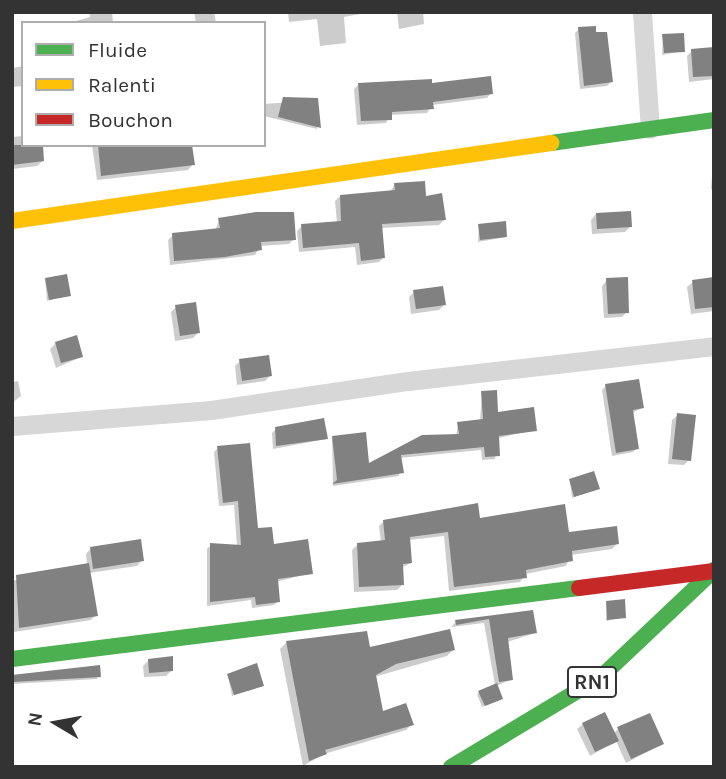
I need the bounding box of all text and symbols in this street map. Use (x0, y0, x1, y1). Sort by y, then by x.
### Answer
legend (21, 21, 266, 147)
text: Fluide (88, 38, 147, 62)
text: Ralenti (88, 73, 156, 97)
text: Bouchon (88, 108, 173, 132)
road number: RN1 (566, 664, 618, 700)
north arrow (21, 688, 91, 758)
text: N (23, 711, 47, 728)

